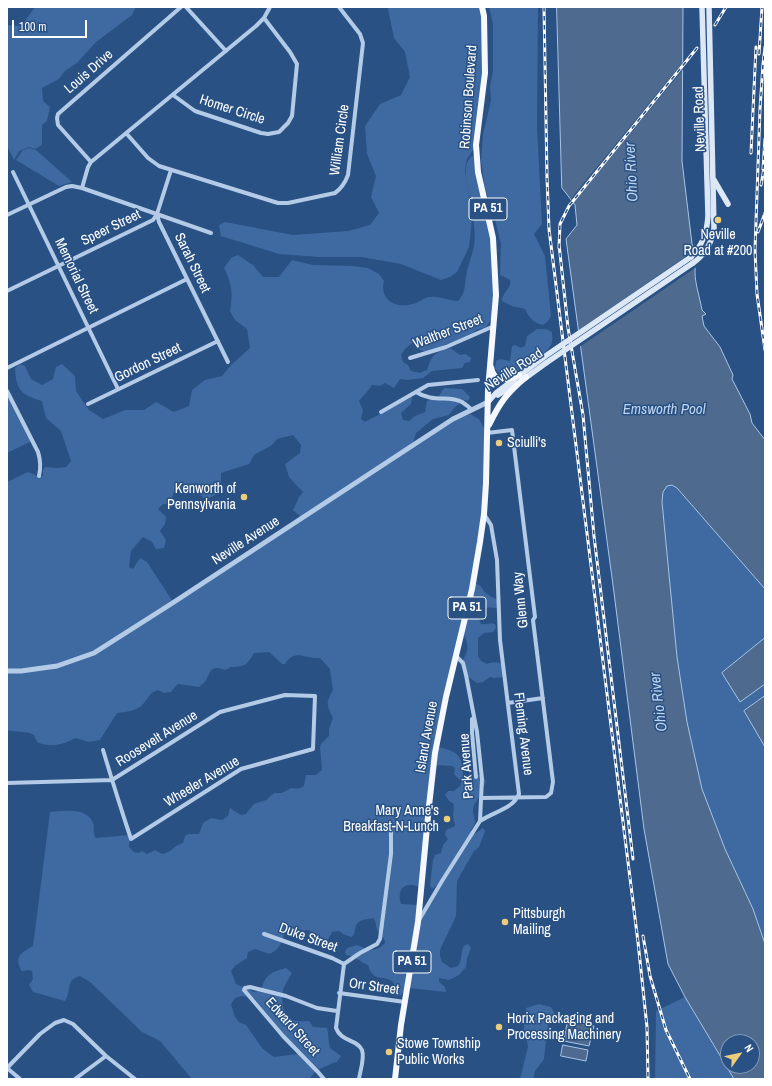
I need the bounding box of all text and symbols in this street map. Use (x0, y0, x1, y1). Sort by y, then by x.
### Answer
scale bar (14, 12, 89, 38)
text: 100 m (19, 19, 46, 35)
street label: Robinson Boulevard (457, 45, 481, 149)
street label: Louis Drive (61, 46, 117, 98)
street label: Neville Road (690, 86, 710, 152)
street label: Homer Circle (197, 92, 267, 128)
street label: William Circle (327, 103, 353, 177)
water label: Ohio River (621, 142, 643, 202)
road number: PA 51 (469, 198, 507, 220)
street label: Speer Street (78, 206, 144, 250)
marker: Neville Road at #200 (713, 215, 723, 225)
place label: Neville Road at #200 (684, 227, 752, 260)
street label: Sarah Street (170, 230, 214, 296)
street label: Memorial Street (51, 236, 101, 316)
street label: Walther Street (411, 311, 485, 353)
street label: Gordon Street (112, 340, 184, 386)
street label: Neville Road (482, 345, 546, 395)
water label: Emsworth Pool (623, 401, 705, 419)
place label: Sciulli's (507, 435, 546, 451)
marker: Sciulli's (494, 438, 504, 448)
place label: Kenworth of Pennsylvania (167, 481, 236, 514)
marker: Kenworth of Pennsylvania (239, 492, 249, 502)
street label: Neville Avenue (209, 513, 283, 569)
street label: Glenn Way (510, 571, 532, 629)
road number: PA 51 (448, 597, 486, 619)
water label: Ohio River (646, 671, 672, 733)
street label: Fleming Avenue (510, 692, 536, 776)
street label: Island Avenue (412, 700, 442, 774)
street label: Roosevelt Avenue (113, 707, 201, 771)
street label: Park Avenue (456, 733, 478, 799)
street label: Wheeler Avenue (161, 753, 243, 811)
place label: Mary Anne's Breakfast-N-Lunch (343, 803, 439, 836)
marker: Mary Anne's Breakfast-N-Lunch (442, 814, 452, 824)
place label: Pittsburgh Mailing (513, 906, 565, 938)
marker: Pittsburgh Mailing (500, 917, 510, 927)
street label: Duke Street (277, 920, 339, 956)
road number: PA 51 (393, 951, 431, 973)
street label: Orr Street (348, 975, 400, 999)
street label: Edward Street (261, 994, 323, 1060)
place label: Horix Packaging and Processing Machinery (507, 1011, 621, 1044)
marker: Horix Packaging and Processing Machinery (494, 1022, 504, 1032)
north arrow (720, 1034, 760, 1074)
place label: Stowe Township Public Works (397, 1036, 481, 1068)
text: N (742, 1041, 757, 1055)
marker: Stowe Township Public Works (384, 1047, 394, 1057)

